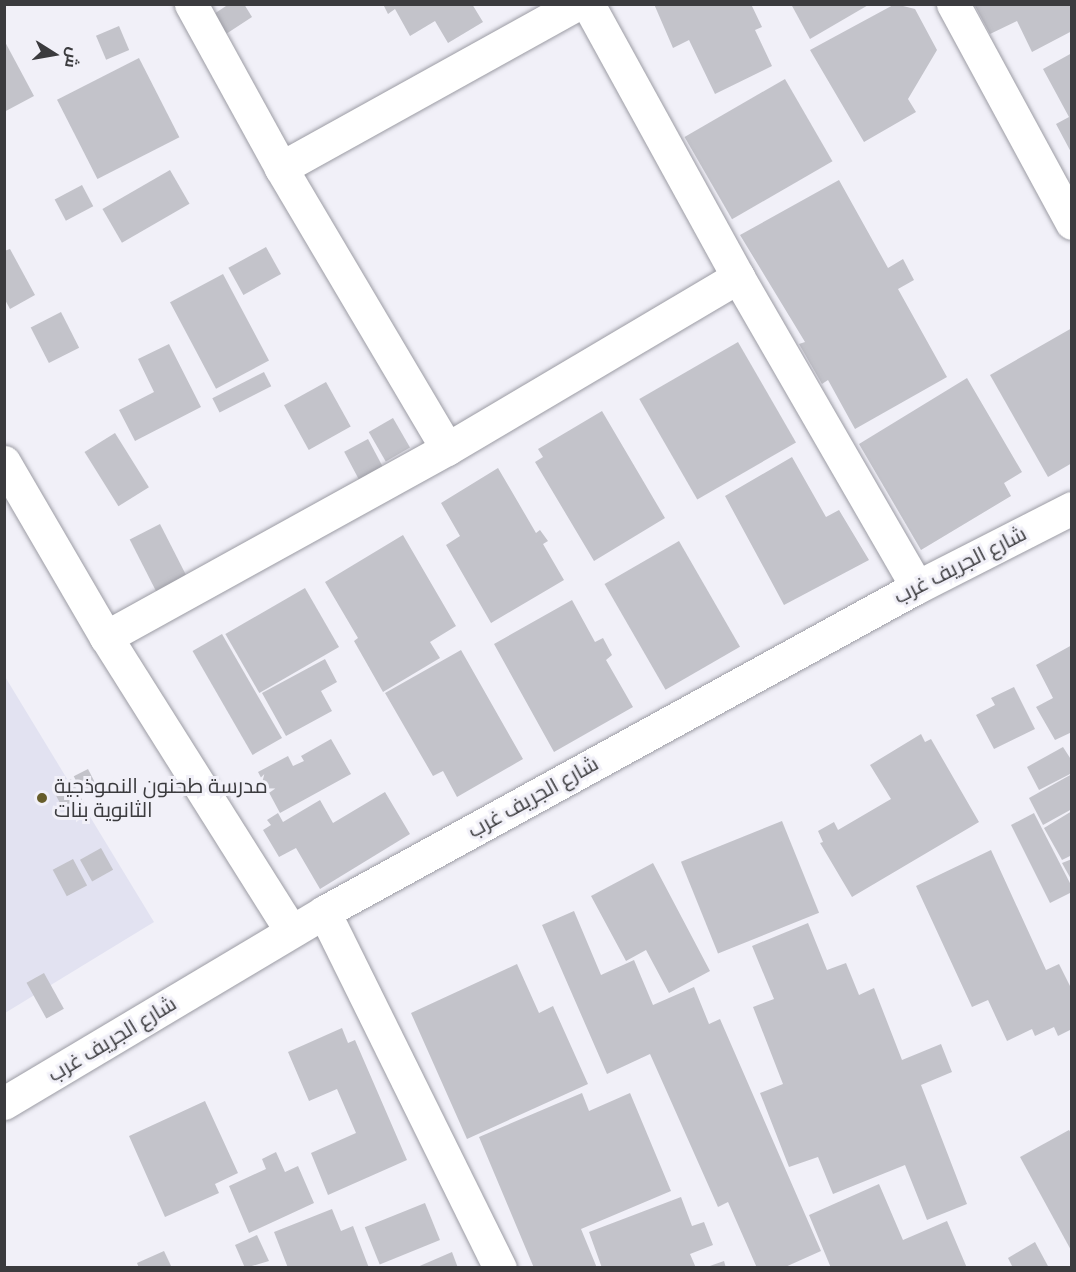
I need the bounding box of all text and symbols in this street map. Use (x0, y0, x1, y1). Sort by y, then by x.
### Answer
north arrow (24, 24, 84, 84)
text: ش (61, 46, 83, 69)
street label: شارع الجريف غرب (890, 521, 1030, 609)
street label: شارع الجريف غرب (463, 751, 603, 843)
place label: مدرسة طحنون النموذجية الثانوية بنات (54, 773, 268, 823)
marker: مدرسة طحنون النموذجية الثانوية بنات (35, 791, 49, 805)
street label: شارع الجريف غرب (43, 991, 181, 1087)

